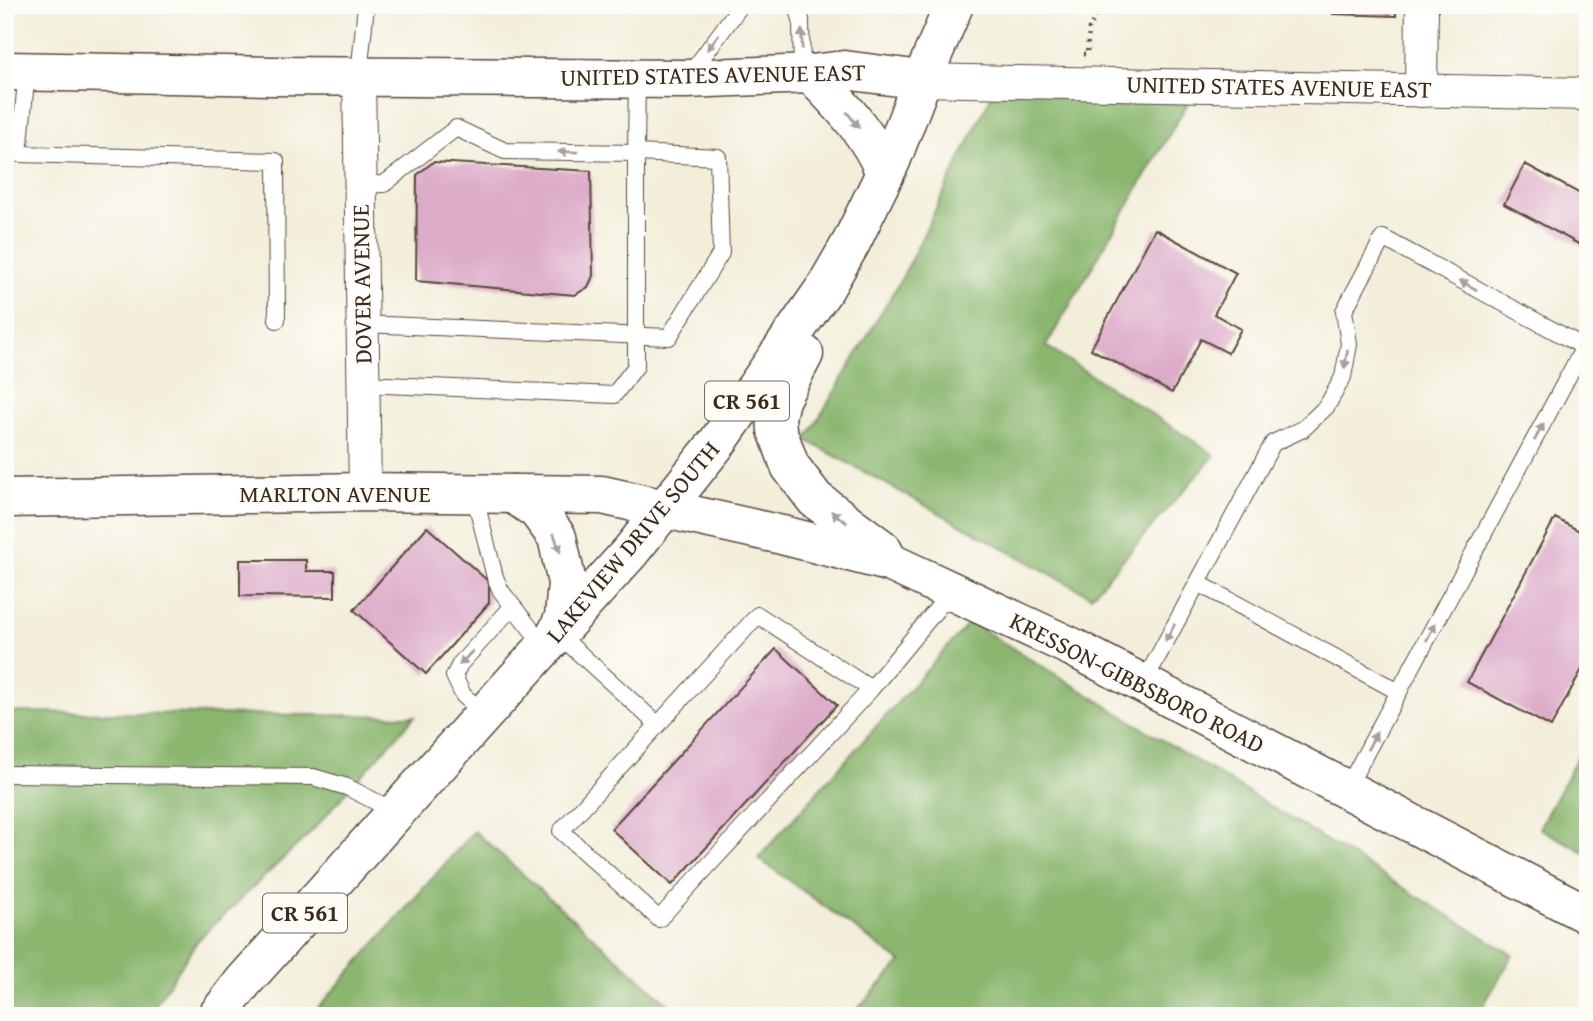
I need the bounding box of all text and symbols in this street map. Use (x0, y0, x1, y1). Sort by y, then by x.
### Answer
one-way arrow (796, 28, 807, 50)
one-way arrow (707, 33, 721, 51)
street label: UNITED STATES AVENUE EAST (560, 54, 866, 95)
street label: UNITED STATES AVENUE EAST (1126, 66, 1432, 107)
one-way arrow (846, 110, 861, 128)
one-way arrow (557, 146, 579, 158)
street label: DOVER AVENUE (343, 204, 380, 364)
one-way arrow (1458, 279, 1478, 291)
one-way arrow (1341, 348, 1352, 370)
road number: CR 561 (705, 382, 789, 420)
one-way arrow (1533, 422, 1545, 442)
street label: LAKEVIEW DRIVE SOUTH (538, 433, 728, 650)
street label: MARLTON AVENUE (239, 476, 431, 511)
one-way arrow (830, 510, 848, 524)
one-way arrow (552, 533, 563, 554)
street label: KRESSON-GIBBSBORO ROAD (1004, 603, 1270, 762)
one-way arrow (1425, 622, 1437, 642)
one-way arrow (1165, 624, 1177, 644)
one-way arrow (459, 649, 475, 666)
one-way arrow (1367, 731, 1378, 751)
road number: CR 561 (263, 893, 347, 932)

